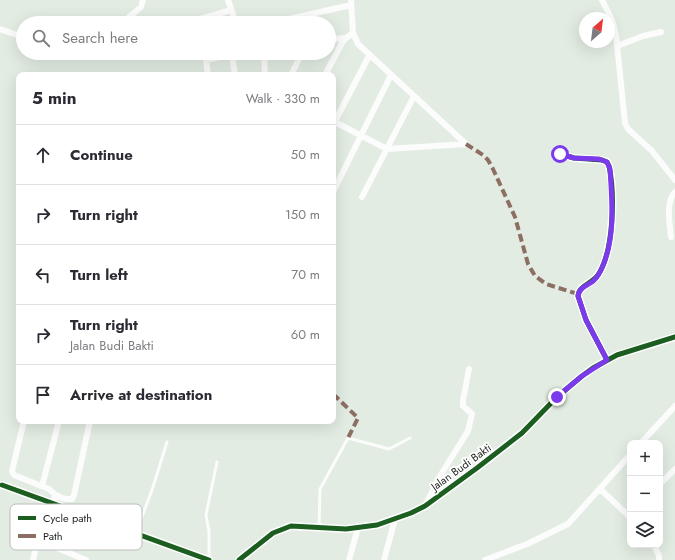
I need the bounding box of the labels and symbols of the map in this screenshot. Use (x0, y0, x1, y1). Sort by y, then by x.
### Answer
north arrow (579, 12, 615, 48)
route start (551, 145, 569, 163)
route end (548, 388, 566, 406)
street label: Jalan Budi Bakti (426, 440, 495, 496)
legend (10, 504, 142, 550)
text: Cycle path (43, 510, 92, 526)
text: Path (43, 528, 62, 544)

